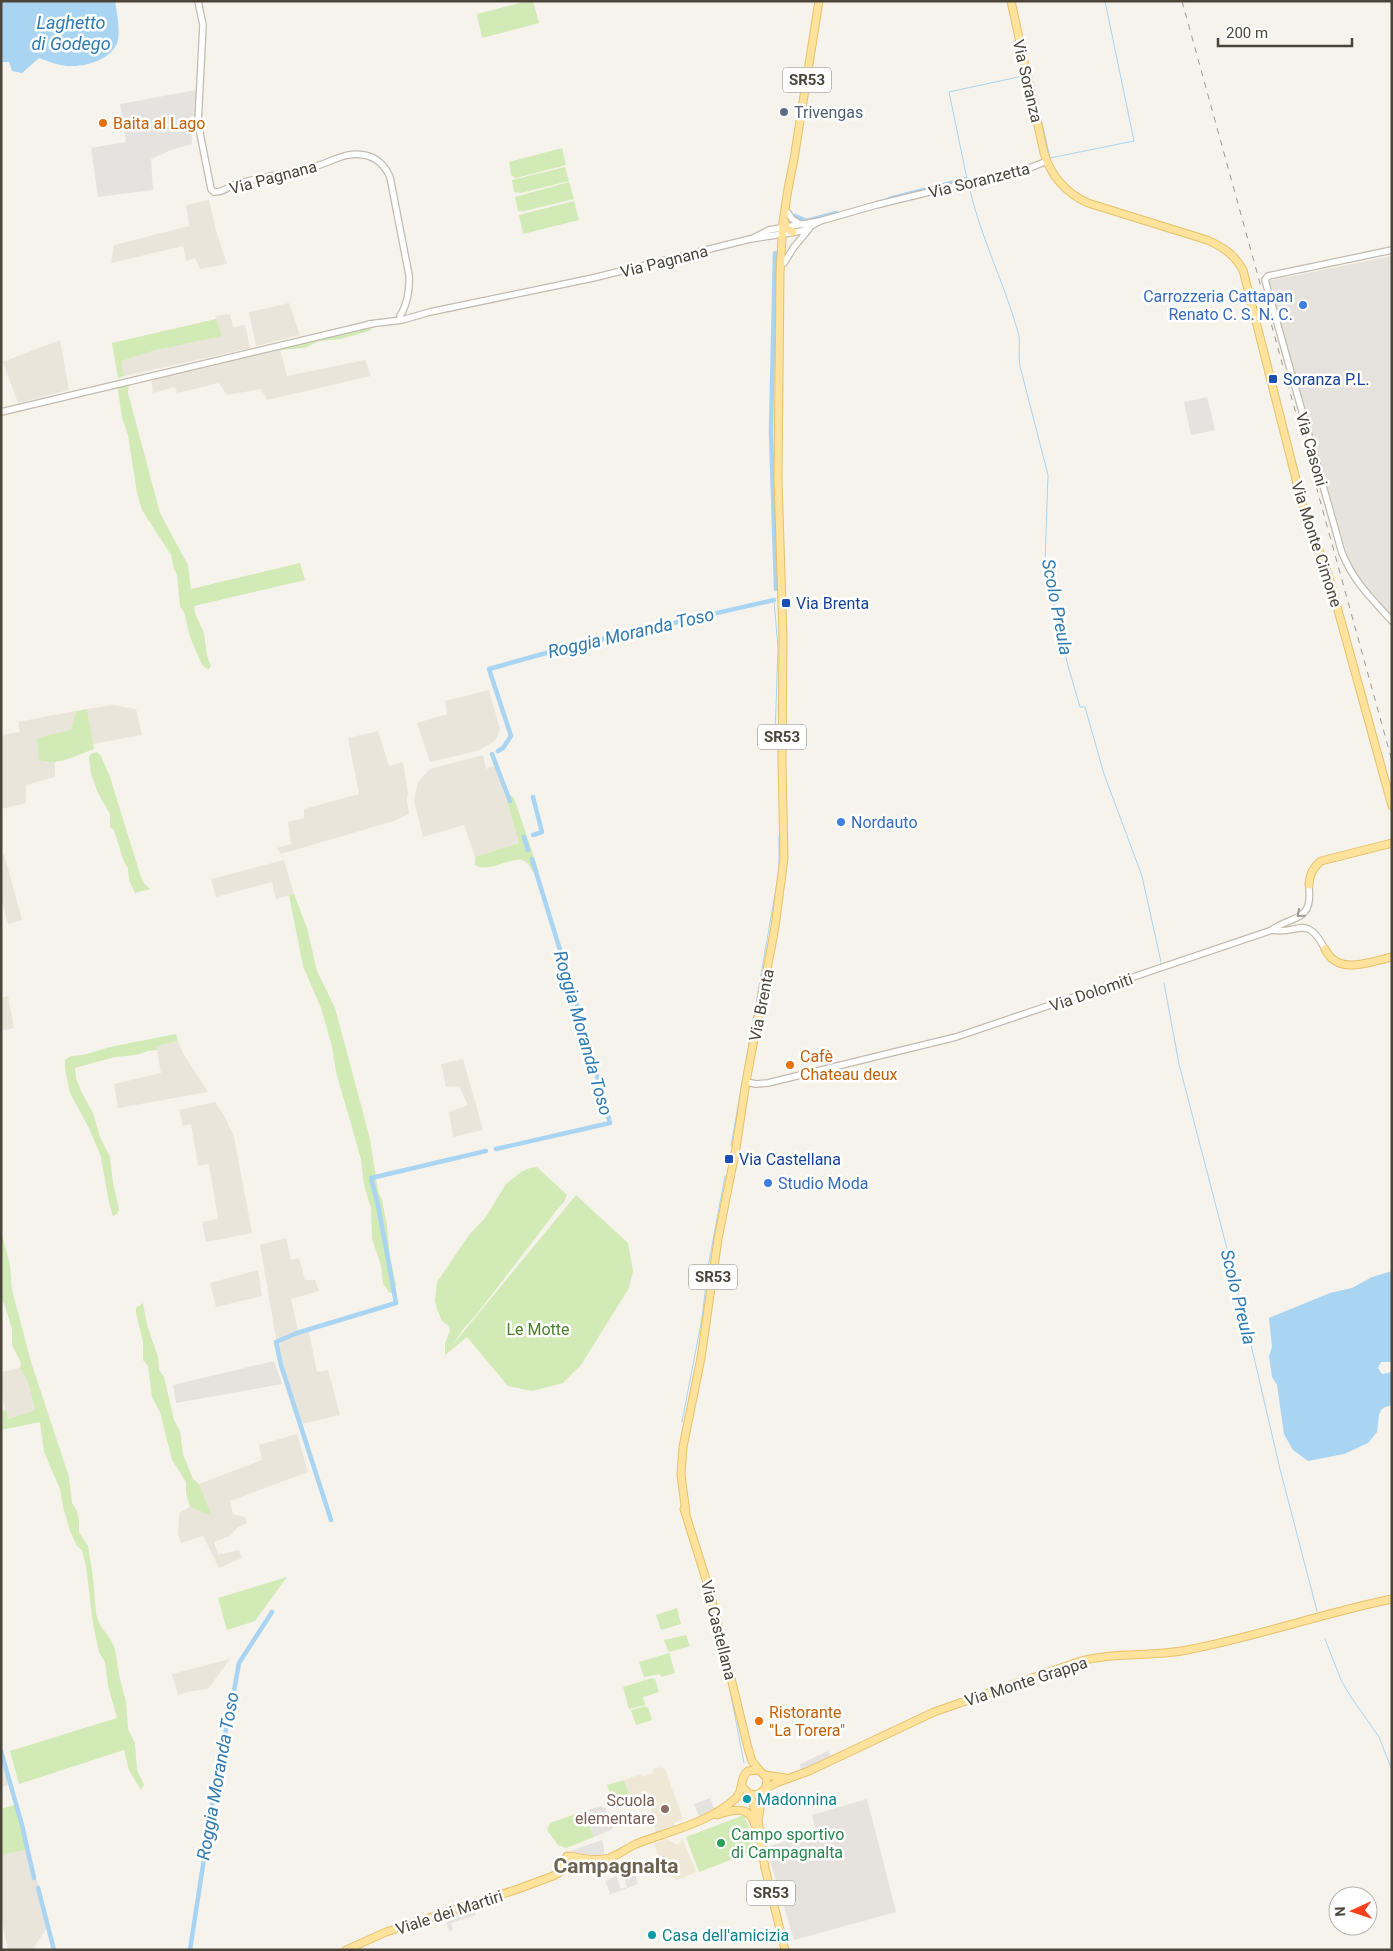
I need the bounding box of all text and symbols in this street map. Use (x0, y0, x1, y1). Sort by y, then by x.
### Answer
water label: Laghetto di Godego (31, 12, 111, 54)
scale bar (1218, 15, 1352, 47)
text: 200 m (1226, 24, 1268, 42)
street label: Via Soranza (1009, 38, 1046, 125)
road number: SR53 (783, 68, 831, 92)
place label: Trivengas (794, 103, 863, 122)
marker: Trivengas (778, 106, 790, 118)
place label: Baita al Lago (113, 114, 205, 133)
marker: Baita al Lago (97, 117, 109, 129)
street label: Via Pagnana (227, 157, 319, 198)
street label: Via Soranzetta (927, 159, 1032, 202)
street label: Via Pagnana (618, 241, 710, 282)
place label: Carrozzeria Cattapan Renato C. S. N. C. (1143, 287, 1293, 324)
marker: Carrozzeria Cattapan Renato C. S. N. C. (1297, 299, 1309, 311)
place label: Soranza P.L. (1283, 370, 1370, 389)
marker: Soranza P.L. (1267, 373, 1279, 385)
street label: Via Casoni (1292, 410, 1331, 488)
street label: Via Monte Cimone (1287, 479, 1346, 609)
water label: Scolo Preula (1038, 557, 1077, 657)
place label: Via Brenta (796, 594, 869, 613)
marker: Via Brenta (780, 597, 792, 609)
water label: Roggia Moranda Toso (546, 603, 716, 662)
road number: SR53 (758, 724, 806, 750)
place label: Nordauto (851, 813, 918, 832)
marker: Nordauto (835, 816, 847, 828)
one-way arrow (1297, 908, 1306, 917)
water label: Roggia Moranda Toso (550, 948, 617, 1118)
street label: Via Brenta (745, 967, 778, 1043)
street label: Via Dolomiti (1047, 969, 1135, 1016)
place label: Cafè Chateau deux (800, 1047, 897, 1084)
marker: Cafè Chateau deux (784, 1059, 796, 1071)
place label: Via Castellana (739, 1150, 841, 1169)
marker: Via Castellana (723, 1153, 735, 1165)
place label: Studio Moda (778, 1174, 868, 1193)
marker: Studio Moda (762, 1177, 774, 1189)
water label: Scolo Preula (1217, 1247, 1260, 1347)
road number: SR53 (689, 1264, 737, 1290)
park label: Le Motte (506, 1320, 570, 1339)
street label: Via Castellana (697, 1578, 740, 1682)
street label: Via Monte Grappa (962, 1653, 1090, 1710)
water label: Roggia Moranda Toso (192, 1690, 243, 1862)
place label: Ristorante "La Torera" (769, 1703, 845, 1740)
marker: Ristorante "La Torera" (753, 1715, 765, 1727)
place label: Madonnina (757, 1790, 837, 1809)
place label: Scuola elementare (575, 1791, 655, 1828)
marker: Madonnina (741, 1793, 753, 1805)
marker: Scuola elementare (659, 1803, 671, 1815)
place label: Campo sportivo di Campagnalta (731, 1825, 844, 1862)
marker: Campo sportivo di Campagnalta (715, 1837, 727, 1849)
district label: Campagnalta (553, 1854, 679, 1878)
road number: SR53 (747, 1880, 795, 1906)
street label: Viale dei Martiri (393, 1886, 505, 1939)
north arrow (1328, 1886, 1378, 1936)
text: N (1332, 1906, 1348, 1917)
place label: Casa dell'amicizia (662, 1926, 789, 1945)
marker: Casa dell'amicizia (646, 1929, 658, 1941)

